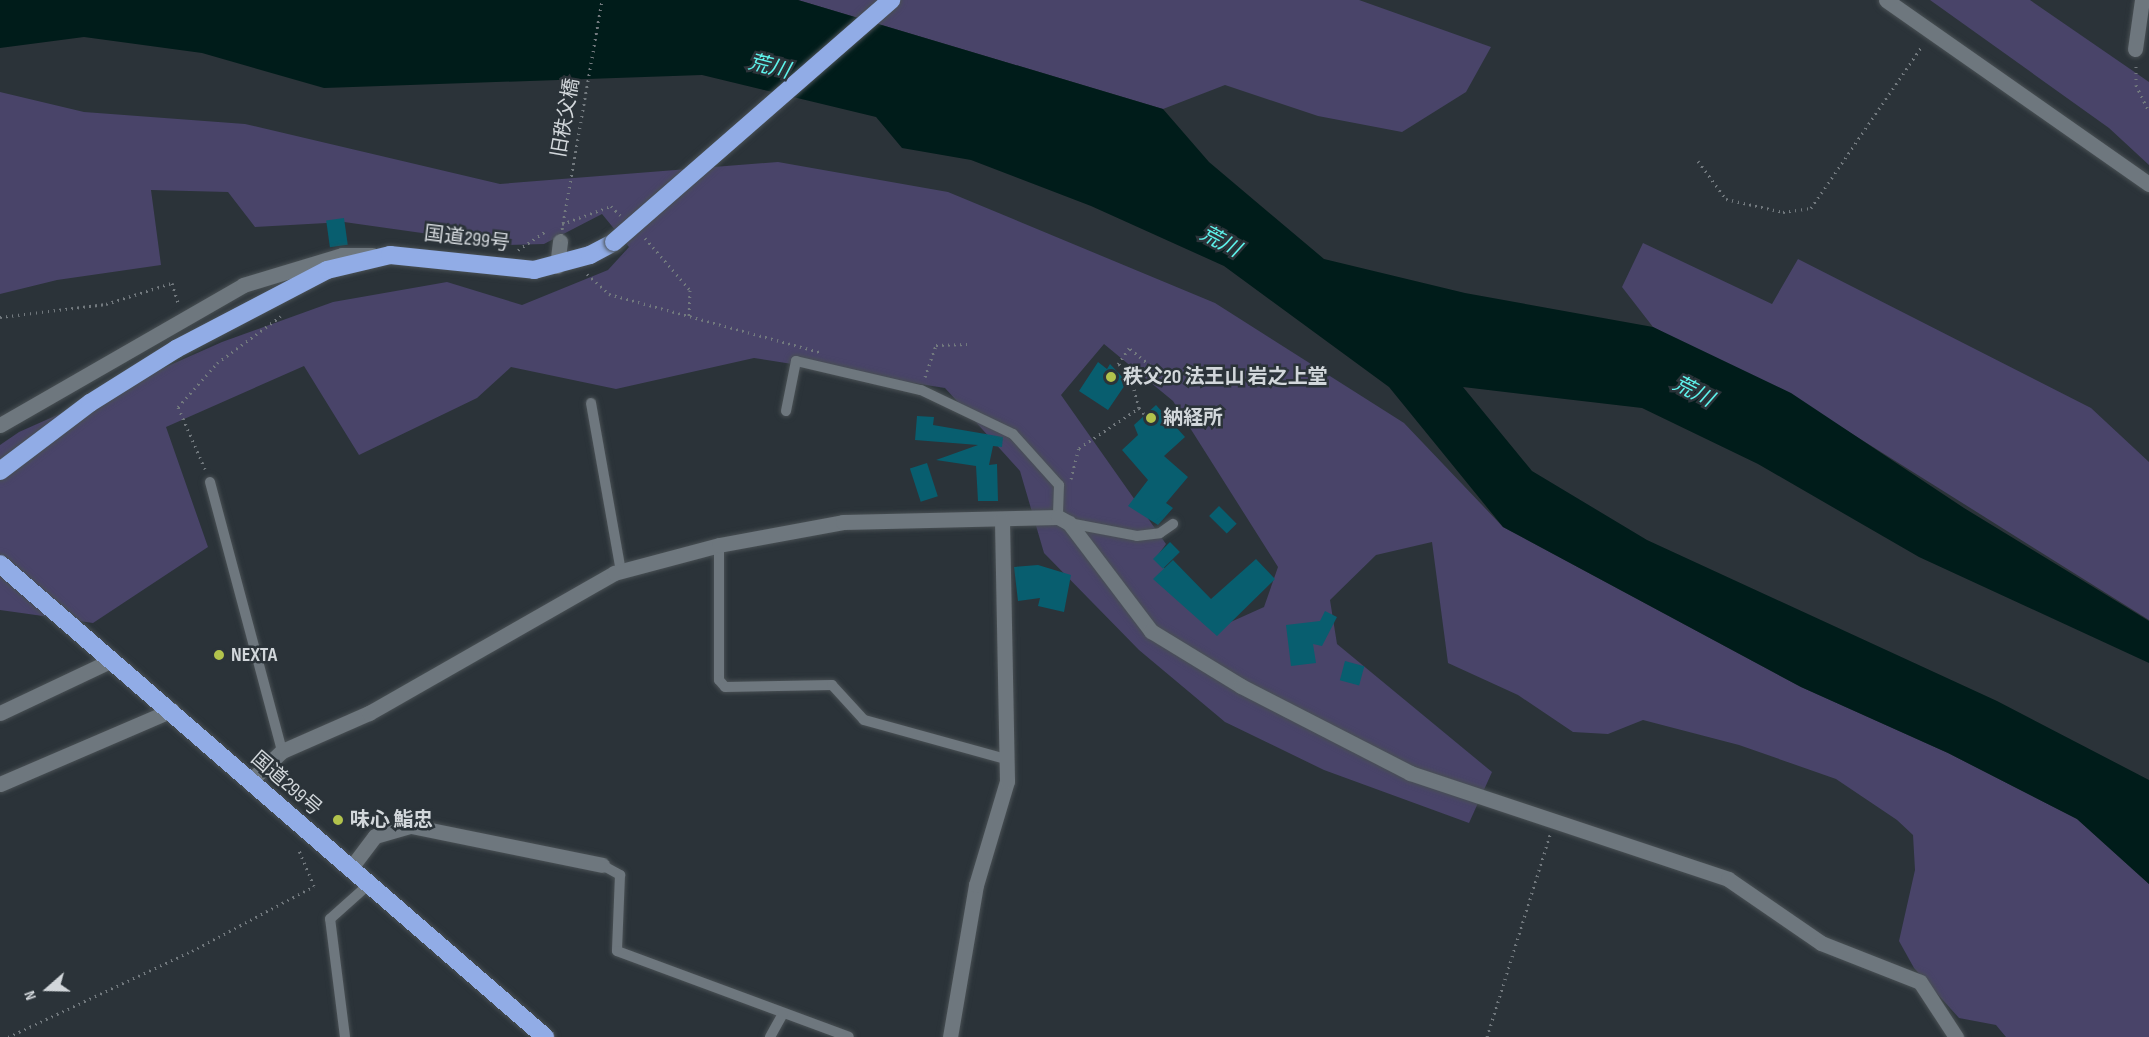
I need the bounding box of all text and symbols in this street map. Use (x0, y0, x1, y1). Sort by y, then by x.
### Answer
water label: 荒川 (746, 50, 792, 84)
street label: 旧秩父橋 (547, 77, 585, 159)
water label: 荒川 (1196, 221, 1244, 263)
street label: 国道299号 (423, 222, 511, 256)
place label: 秩父20 法王山 岩之上堂 (1123, 365, 1328, 389)
marker: 秩父20 法王山 岩之上堂 (1104, 370, 1118, 384)
water label: 荒川 (1669, 371, 1717, 413)
place label: 納経所 (1163, 406, 1223, 430)
marker: 納経所 (1144, 411, 1158, 425)
place label: NEXTA (231, 643, 277, 667)
marker: NEXTA (212, 648, 226, 662)
street label: 国道299号 (246, 747, 326, 821)
place label: 味心 鮨忠 (350, 808, 433, 832)
marker: 味心 鮨忠 (331, 813, 345, 827)
north arrow (18, 959, 78, 1019)
text: N (20, 988, 41, 1003)

